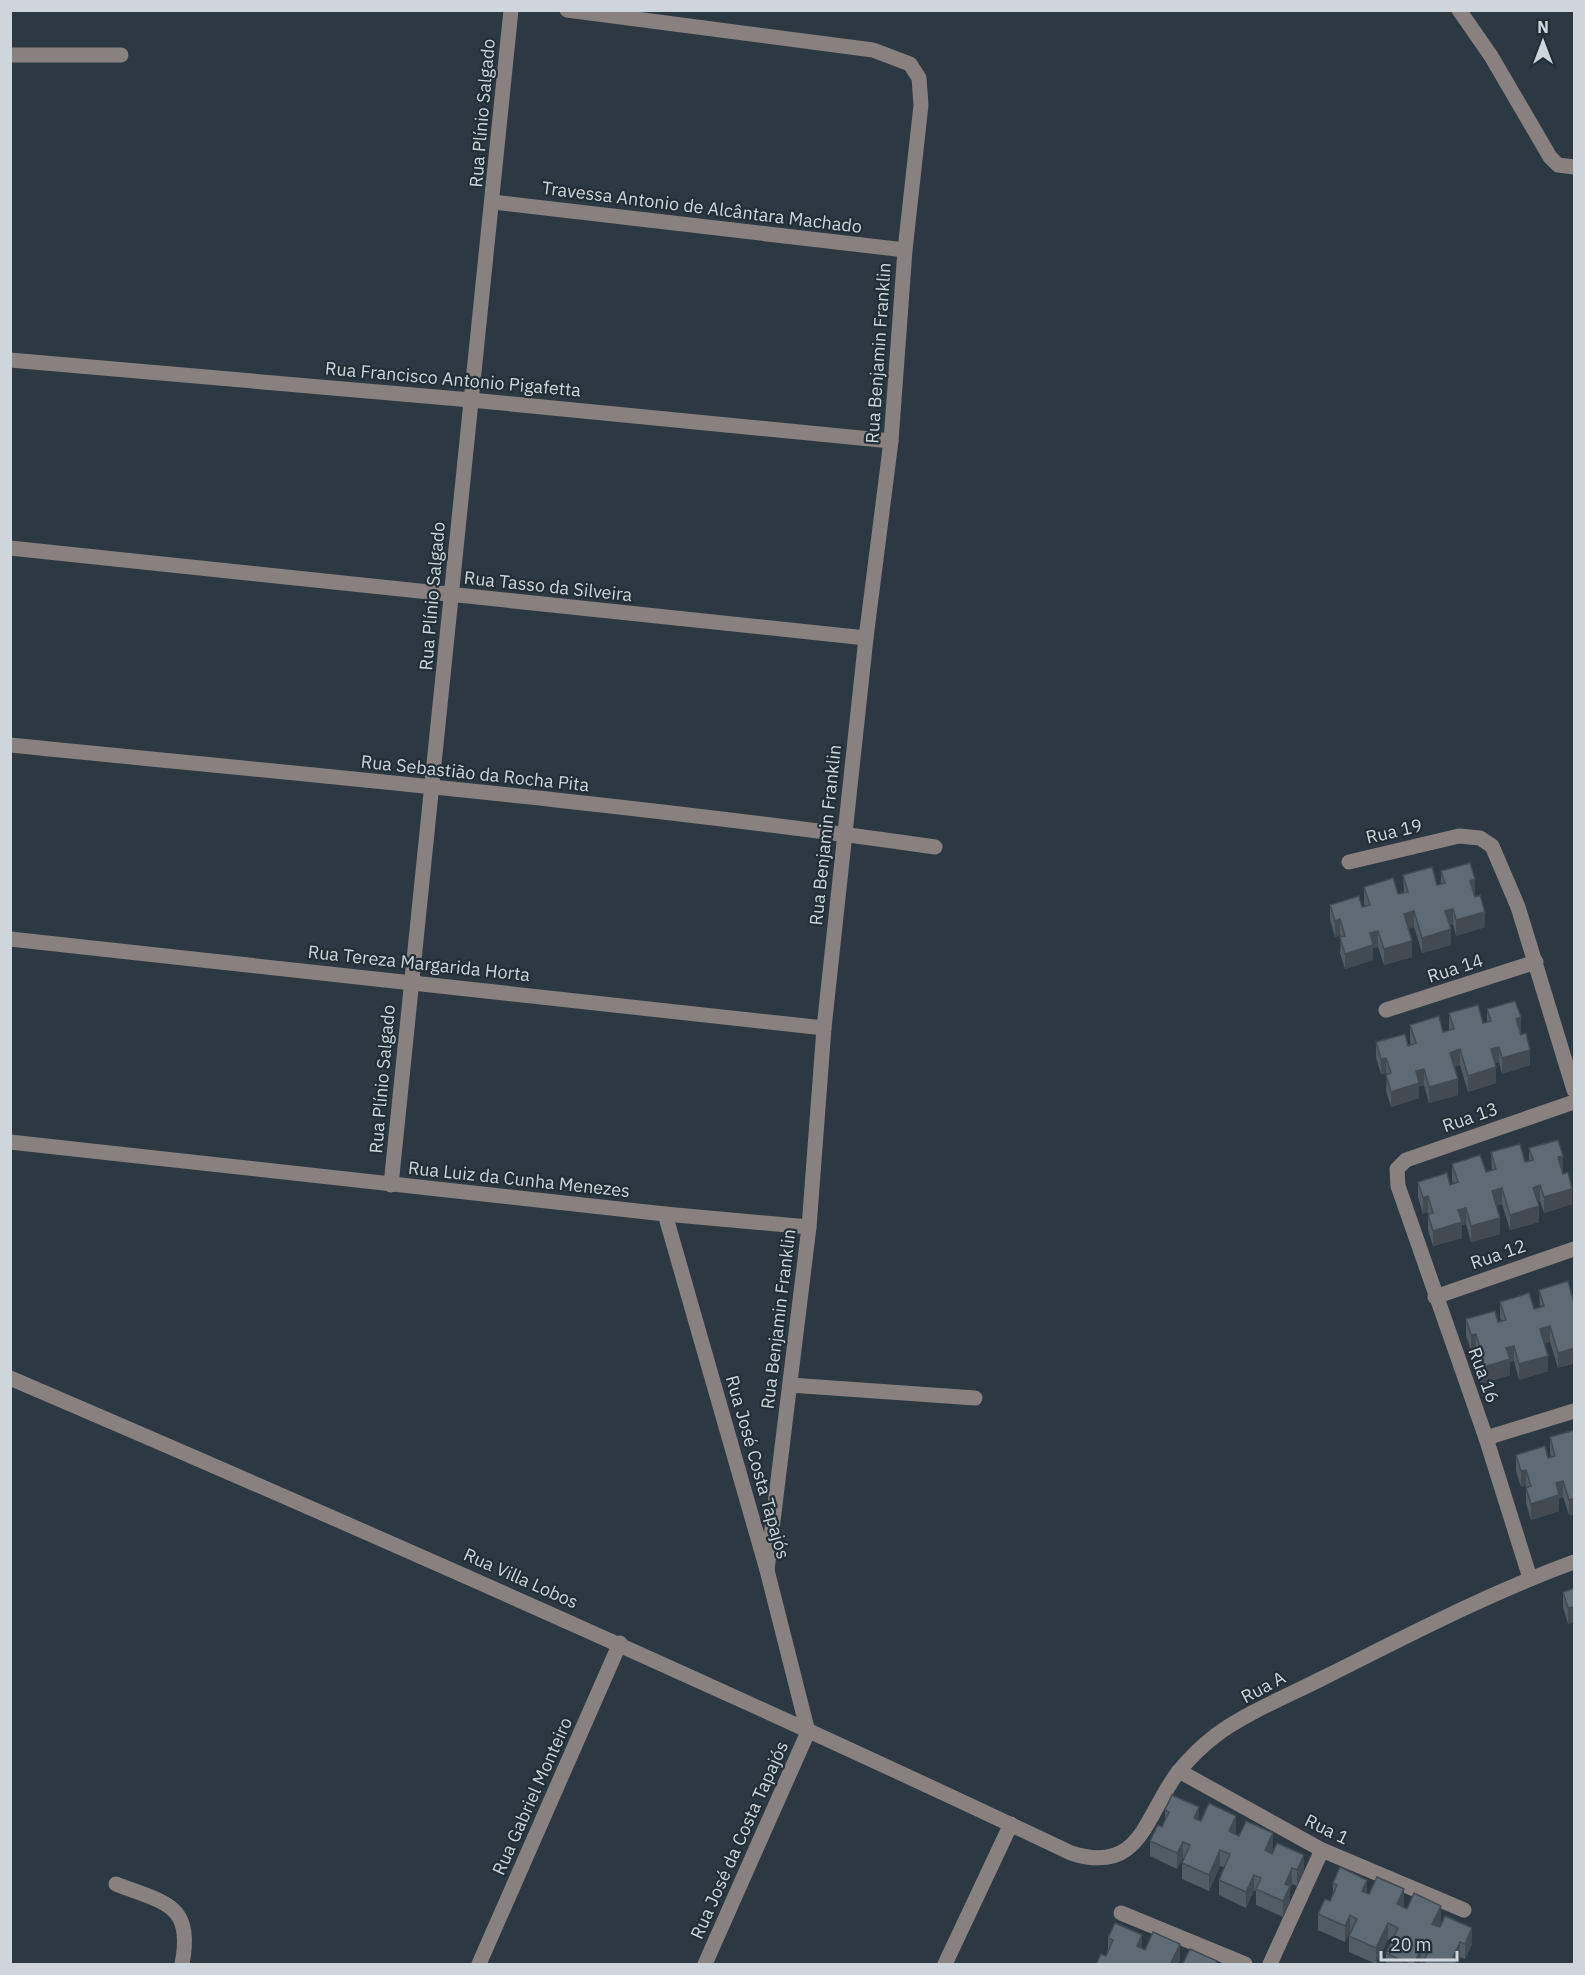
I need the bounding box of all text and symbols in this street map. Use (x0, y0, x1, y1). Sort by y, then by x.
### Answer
north arrow (1513, 12, 1573, 72)
text: N (1537, 17, 1549, 37)
street label: Rua Plínio Salgado (464, 38, 500, 188)
street label: Travessa Antonio de Alcântara Machado (541, 176, 863, 238)
street label: Rua Benjamin Franklin (860, 262, 896, 444)
street label: Rua Francisco Antonio Pigafetta (324, 356, 582, 402)
street label: Rua Plínio Salgado (414, 521, 450, 671)
street label: Rua Tasso da Silveira (463, 566, 634, 606)
street label: Rua Benjamin Franklin (804, 744, 846, 926)
street label: Rua Sebastião da Rocha Pita (360, 750, 591, 796)
street label: Rua 19 (1364, 813, 1424, 849)
street label: Rua Tereza Margarida Horta (307, 940, 532, 986)
street label: Rua 14 (1424, 948, 1486, 988)
street label: Rua Plínio Salgado (364, 1004, 400, 1154)
street label: Rua 13 (1439, 1097, 1501, 1137)
street label: Rua Luiz da Cunha Menezes (407, 1156, 631, 1202)
street label: Rua Benjamin Franklin (756, 1228, 800, 1410)
street label: Rua 12 (1467, 1234, 1529, 1274)
street label: Rua 16 (1463, 1344, 1505, 1406)
street label: Rua José Costa Tapajós (721, 1373, 795, 1561)
street label: Rua Villa Lobos (460, 1543, 582, 1613)
street label: Rua A (1237, 1666, 1290, 1708)
street label: Rua Gabriel Monteiro (487, 1713, 577, 1879)
street label: Rua José da Costa Tapajós (685, 1737, 793, 1943)
street label: Rua 1 (1301, 1808, 1353, 1850)
scale bar (1381, 1924, 1458, 1962)
text: 20 m (1390, 1933, 1432, 1956)

